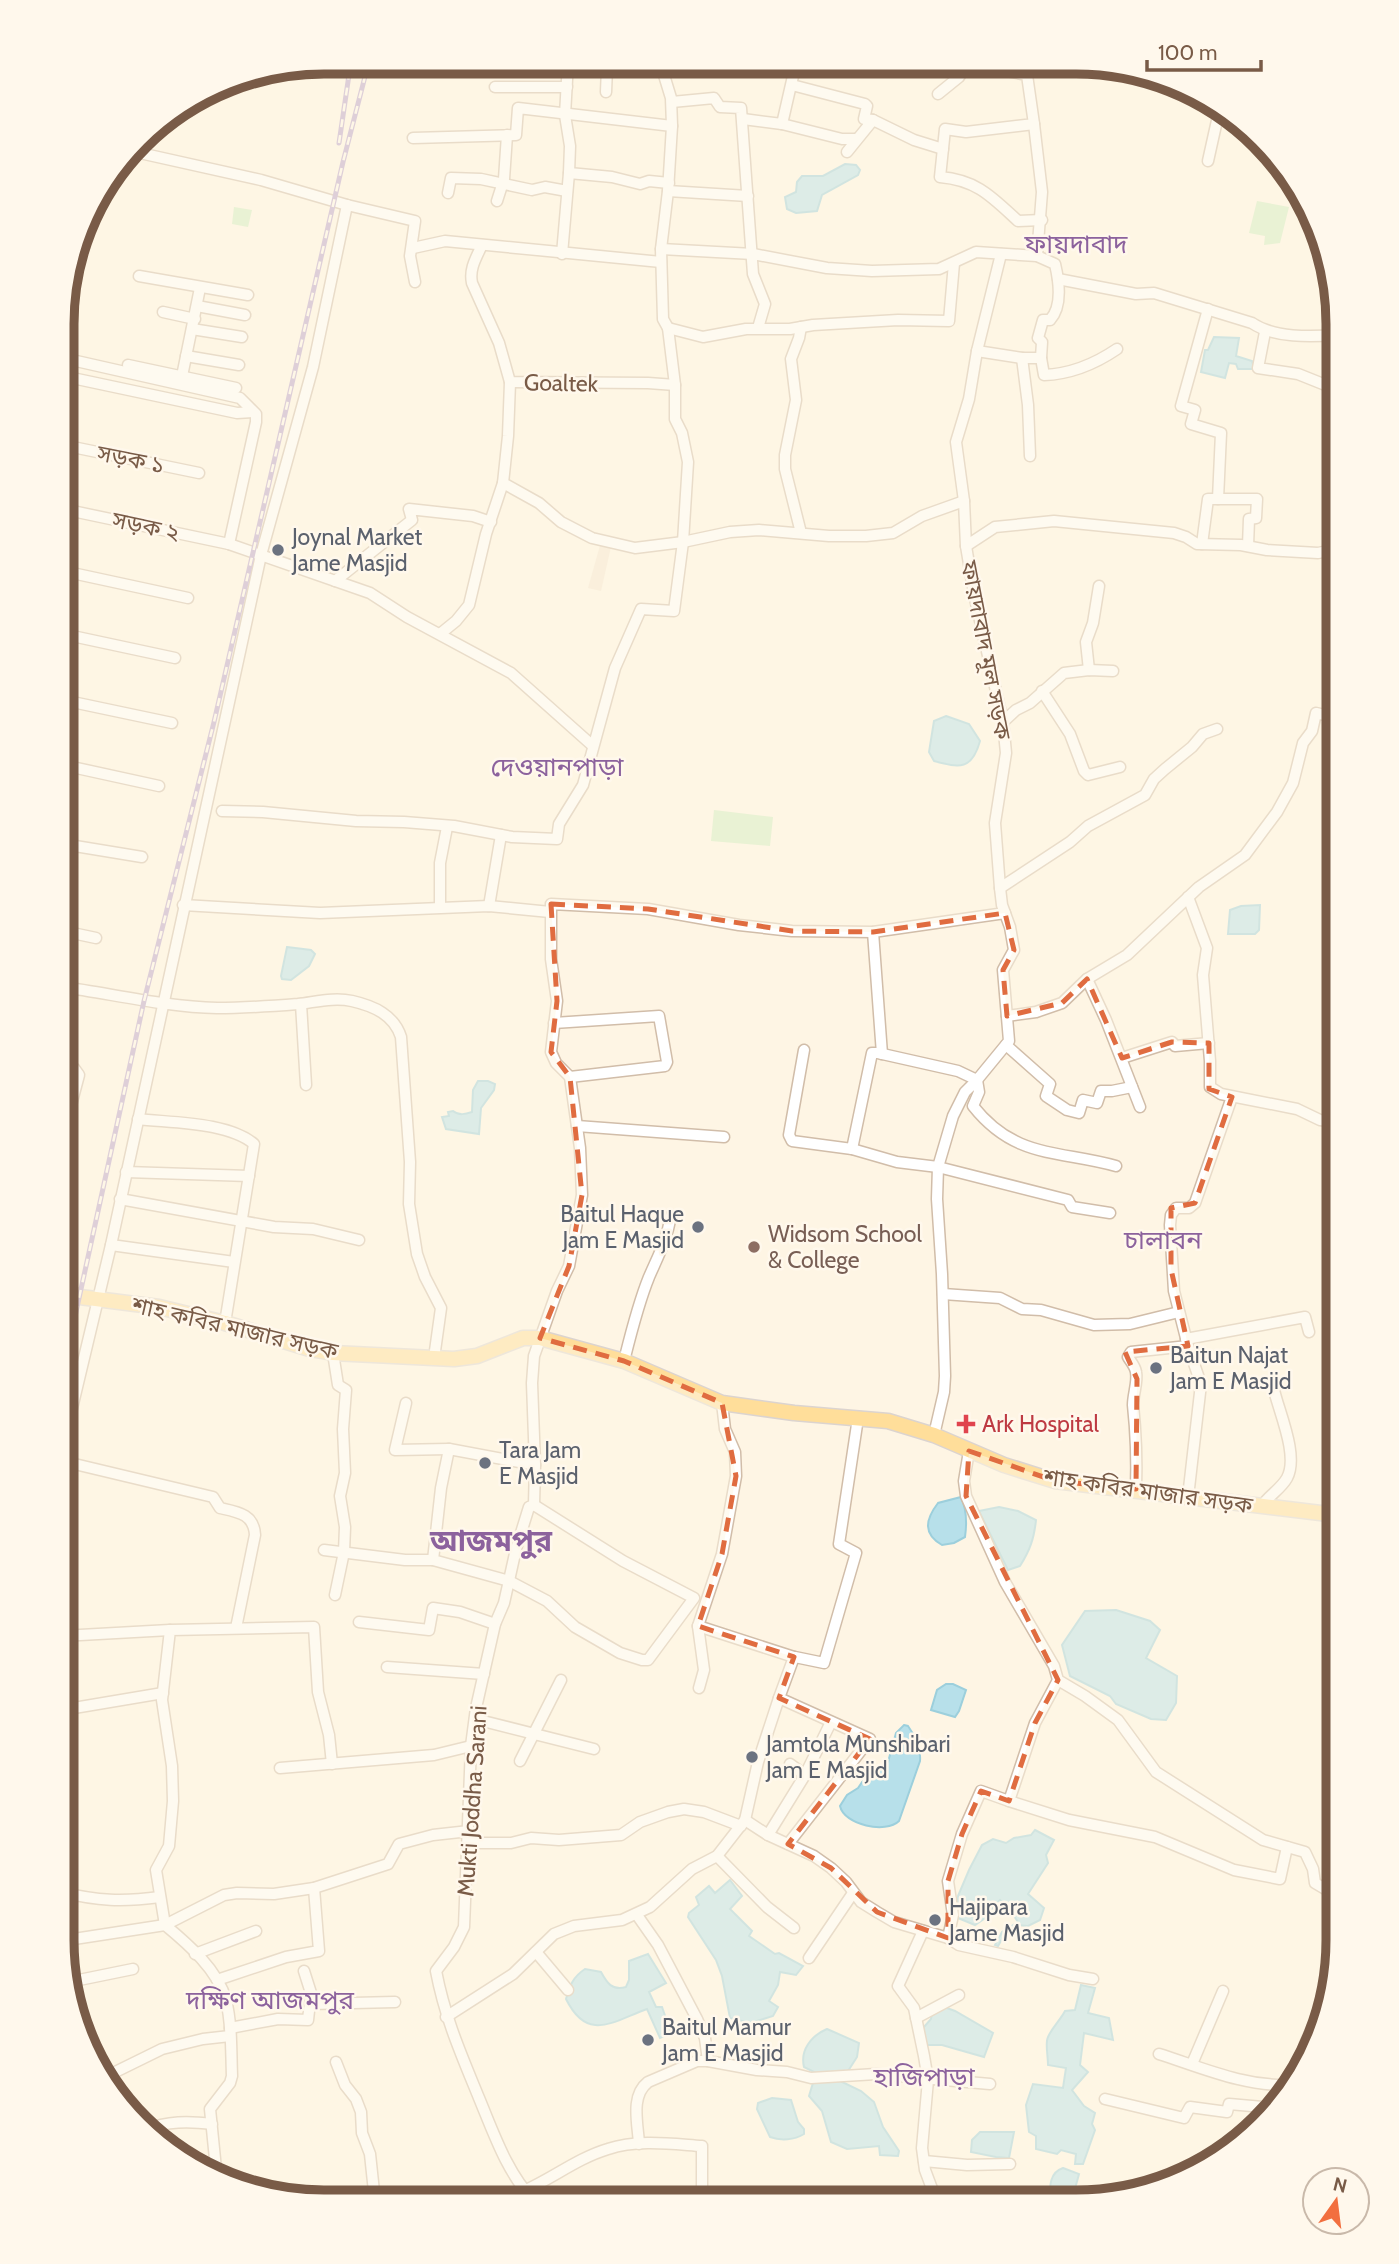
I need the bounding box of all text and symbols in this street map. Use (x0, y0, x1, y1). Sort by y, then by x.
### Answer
scale bar (1147, 28, 1261, 72)
text: 100 m (1158, 40, 1217, 65)
district label: ফায়দাবাদ (1024, 228, 1128, 260)
street label: Goaltek (524, 368, 599, 398)
street label: সড়ক ১ (94, 439, 167, 479)
street label: সড়ক ২ (109, 505, 183, 547)
place label: Joynal Market Jame Masjid (291, 523, 422, 577)
marker: Joynal Market Jame Masjid (270, 542, 286, 558)
street label: ফায়দাবাদ মূল সড়ক (955, 557, 1017, 742)
district label: দেওয়ানপাড়া (491, 751, 624, 783)
place label: Baitul Haque Jam E Masjid (560, 1200, 684, 1254)
marker: Baitul Haque Jam E Masjid (690, 1219, 706, 1235)
place label: Widsom School & College (768, 1220, 922, 1274)
district label: চালাবন (1123, 1224, 1202, 1256)
marker: Widsom School & College (746, 1239, 762, 1255)
street label: শাহ কবির মাজার সড়ক (128, 1290, 341, 1365)
place label: Baitun Najat Jam E Masjid (1169, 1341, 1292, 1395)
marker: Baitun Najat Jam E Masjid (1148, 1360, 1164, 1376)
place label: Ark Hospital (982, 1410, 1099, 1438)
marker: Ark Hospital (956, 1414, 976, 1434)
place label: Tara Jam E Masjid (499, 1436, 581, 1490)
marker: Tara Jam E Masjid (477, 1455, 493, 1471)
street label: শাহ কবির মাজার সড়ক (1041, 1462, 1255, 1520)
district label: আজমপুর (429, 1522, 553, 1559)
street label: Mukti Joddha Sarani (451, 1705, 493, 1897)
place label: Jamtola Munshibari Jam E Masjid (765, 1730, 951, 1784)
marker: Jamtola Munshibari Jam E Masjid (744, 1749, 760, 1765)
place label: Hajipara Jame Masjid (948, 1893, 1064, 1947)
marker: Hajipara Jame Masjid (927, 1912, 943, 1928)
district label: দক্ষিণ আজমপুর (185, 1984, 355, 2016)
place label: Baitul Mamur Jam E Masjid (661, 2013, 792, 2067)
marker: Baitul Mamur Jam E Masjid (640, 2032, 656, 2048)
district label: হাজিপাড়া (872, 2061, 976, 2093)
north arrow (1301, 2166, 1371, 2236)
text: N (1331, 2172, 1349, 2198)

